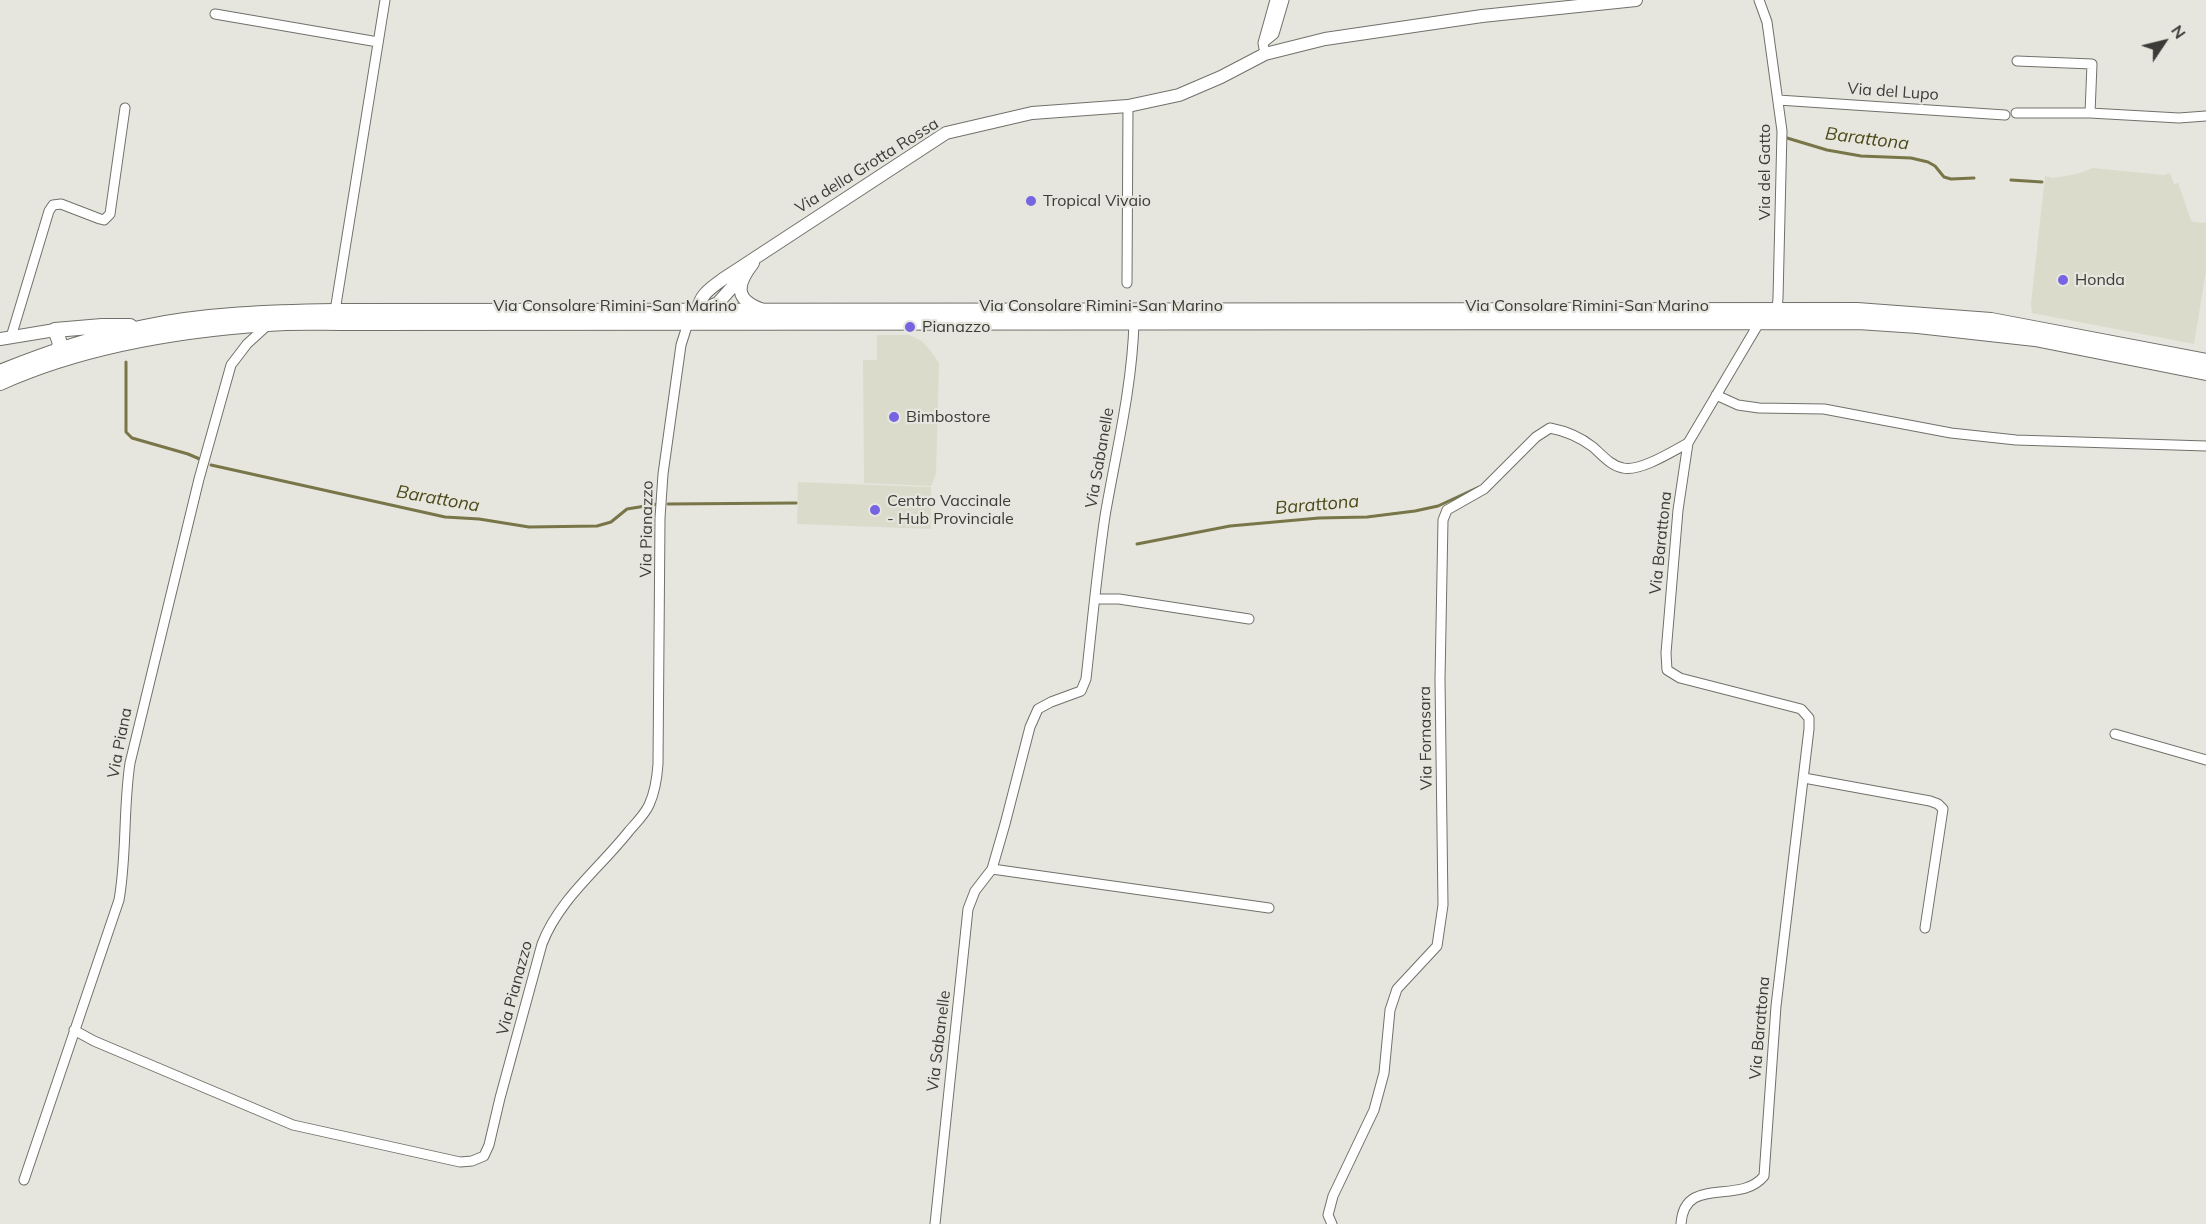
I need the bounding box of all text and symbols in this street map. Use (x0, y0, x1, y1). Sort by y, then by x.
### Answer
north arrow (2134, 12, 2194, 72)
text: N (2167, 21, 2190, 42)
street label: Via del Lupo (1847, 79, 1939, 105)
street label: Via della Grotta Rossa (792, 114, 942, 218)
water label: Barattona (1824, 123, 1910, 155)
street label: Via del Gatto (1755, 124, 1775, 220)
place label: Tropical Vivaio (1043, 191, 1151, 211)
marker: Tropical Vivaio (1024, 194, 1038, 208)
place label: Honda (2075, 270, 2125, 290)
marker: Honda (2056, 273, 2070, 287)
street label: Via Consolare Rimini-San Marino (493, 296, 737, 316)
street label: Via Consolare Rimini-San Marino (979, 296, 1223, 316)
street label: Via Consolare Rimini-San Marino (1465, 296, 1709, 316)
place label: Pianazzo (922, 317, 990, 337)
marker: Pianazzo (903, 320, 917, 334)
street label: Via Sabanelle (1082, 406, 1118, 510)
place label: Bimbostore (906, 407, 990, 427)
marker: Bimbostore (887, 410, 901, 424)
street label: Via Pianazzo (637, 480, 657, 578)
water label: Barattona (395, 481, 481, 517)
street label: Via Barattona (1646, 490, 1676, 596)
place label: Centro Vaccinale - Hub Provinciale (887, 491, 1014, 529)
water label: Barattona (1274, 491, 1360, 519)
marker: Centro Vaccinale - Hub Provinciale (868, 503, 882, 517)
street label: Via Fornasara (1415, 686, 1437, 790)
street label: Via Piana (104, 706, 136, 780)
street label: Via Pianazzo (493, 939, 537, 1037)
street label: Via Barattona (1746, 976, 1774, 1080)
street label: Via Sabanelle (923, 989, 955, 1093)

